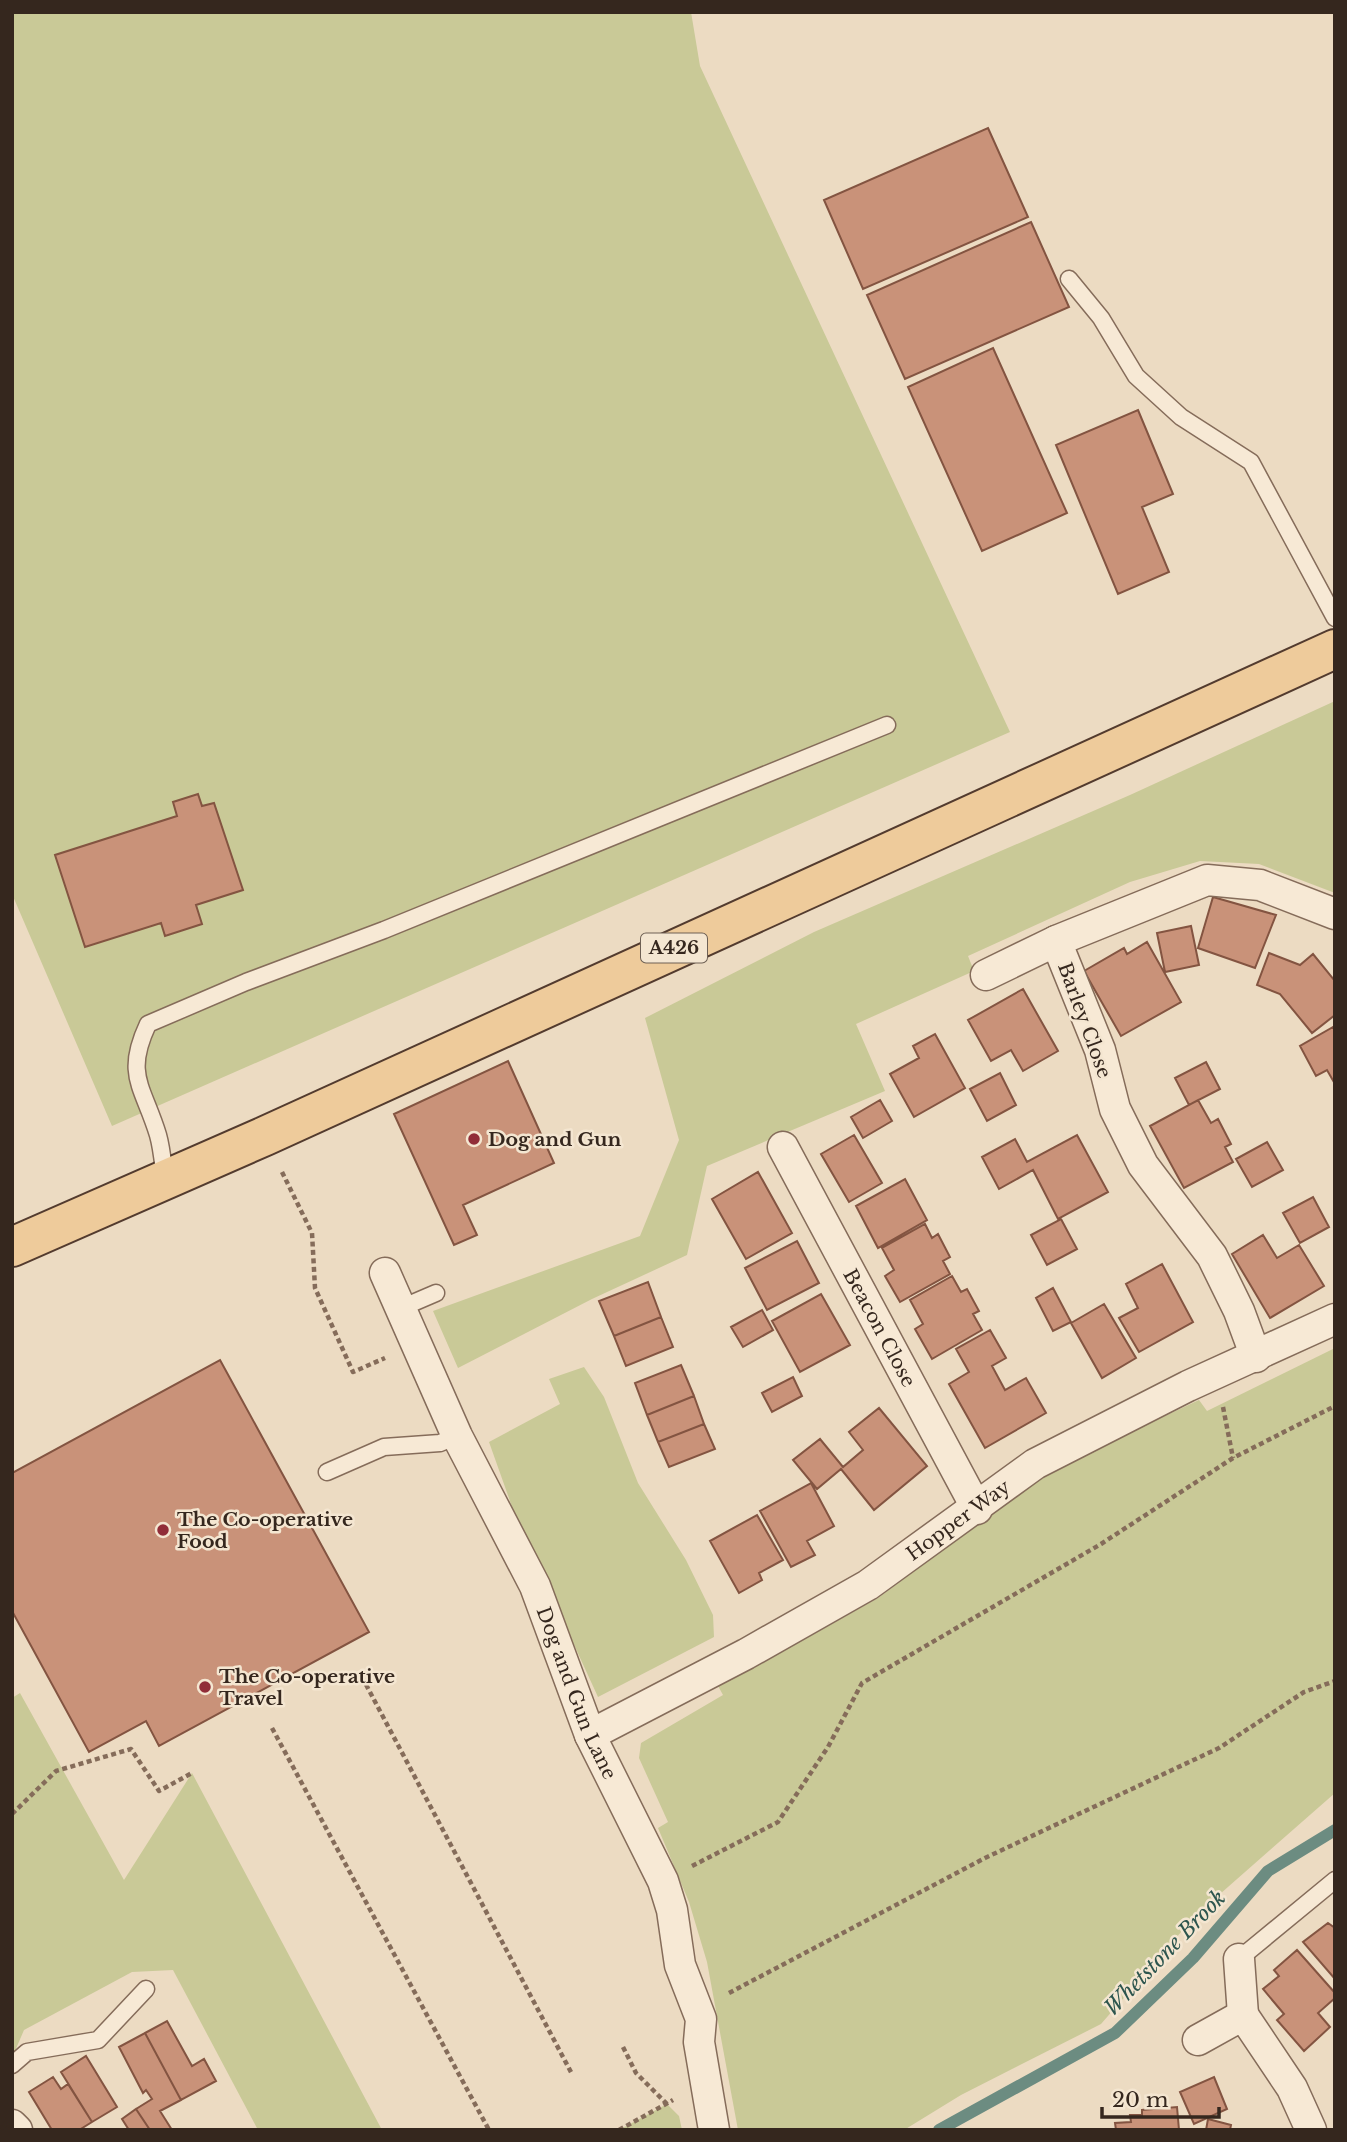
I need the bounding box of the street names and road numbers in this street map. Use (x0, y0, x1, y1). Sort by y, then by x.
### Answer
road number: A426 (641, 933, 707, 962)
street label: Barley Close (1053, 959, 1116, 1081)
street label: Beacon Close (838, 1265, 920, 1391)
street label: Hopper Way (902, 1475, 1015, 1565)
street label: Dog and Gun Lane (532, 1604, 621, 1783)

